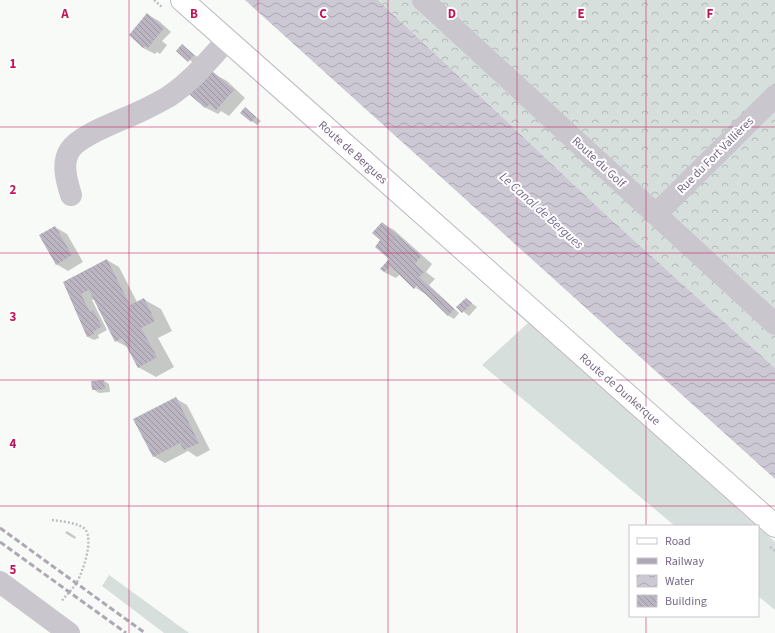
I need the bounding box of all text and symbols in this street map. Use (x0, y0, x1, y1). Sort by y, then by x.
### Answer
text: A (60, 5, 69, 23)
text: B (190, 5, 198, 23)
text: C (319, 5, 327, 23)
text: D (448, 5, 456, 23)
text: E (577, 5, 585, 23)
text: F (707, 5, 714, 23)
text: 1 (10, 55, 17, 73)
street label: Rue du Fort Vallières (673, 113, 757, 197)
street label: Route de Bergues (314, 117, 391, 188)
street label: Route du Golf (568, 133, 630, 192)
water label: Le Canal de Bergues (495, 168, 587, 253)
text: 2 (10, 181, 17, 199)
text: 3 (10, 308, 17, 326)
street label: Route de Dunkerque (575, 349, 664, 429)
text: 4 (10, 435, 17, 453)
legend (629, 525, 759, 617)
text: Road (665, 533, 691, 550)
text: Railway (665, 553, 704, 570)
text: 5 (10, 561, 17, 579)
text: Water (665, 573, 695, 590)
text: Building (665, 593, 707, 610)

